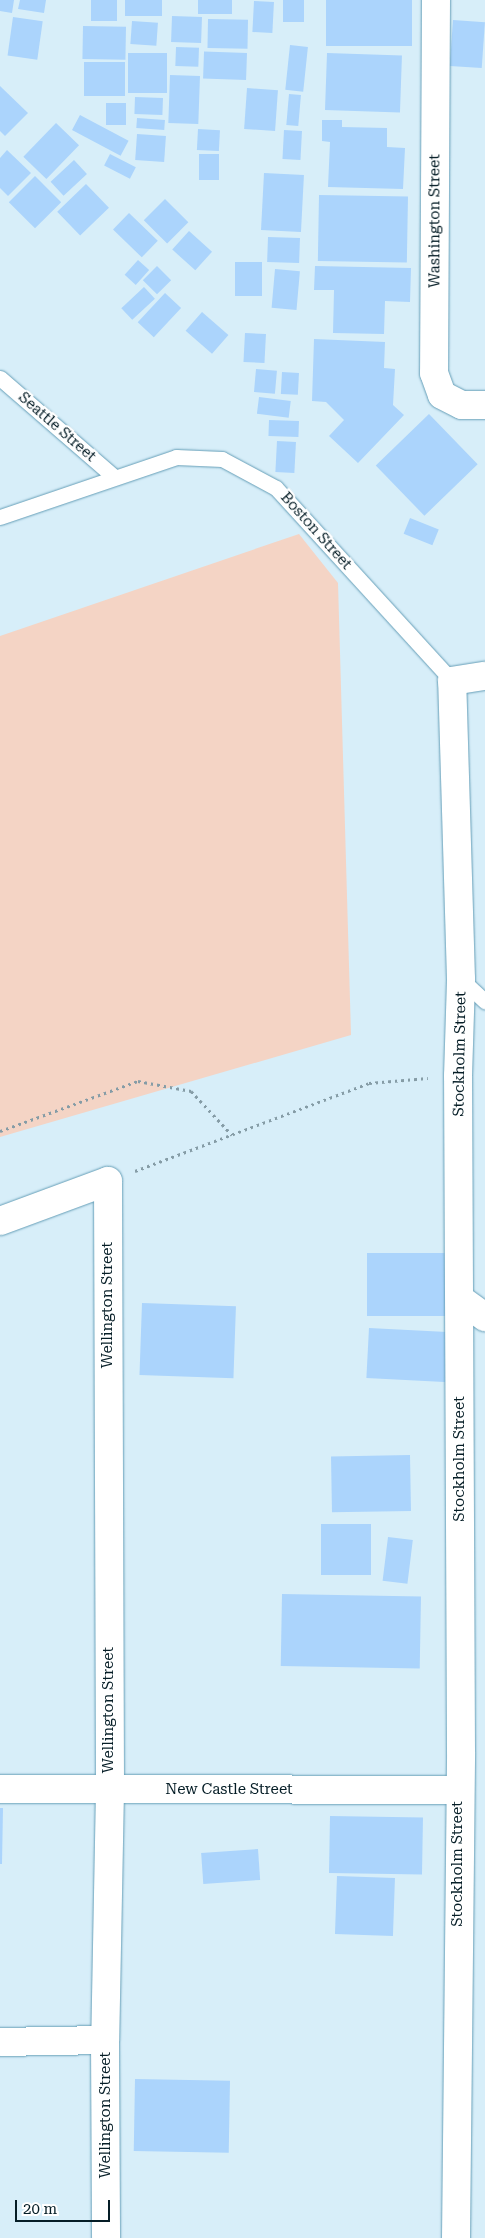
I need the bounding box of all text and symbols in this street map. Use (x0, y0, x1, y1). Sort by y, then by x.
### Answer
street label: Washington Street (426, 154, 444, 288)
street label: Seattle Street (15, 388, 99, 466)
street label: Boston Street (277, 489, 355, 573)
street label: Stockholm Street (450, 991, 470, 1117)
street label: Wellington Street (99, 1242, 117, 1368)
street label: Stockholm Street (451, 1396, 469, 1522)
street label: Wellington Street (100, 1647, 118, 1773)
street label: New Castle Street (165, 1781, 293, 1799)
street label: Stockholm Street (449, 1801, 467, 1927)
street label: Wellington Street (97, 2052, 115, 2178)
scale bar (18, 2190, 112, 2222)
text: 20 m (23, 2200, 57, 2218)

